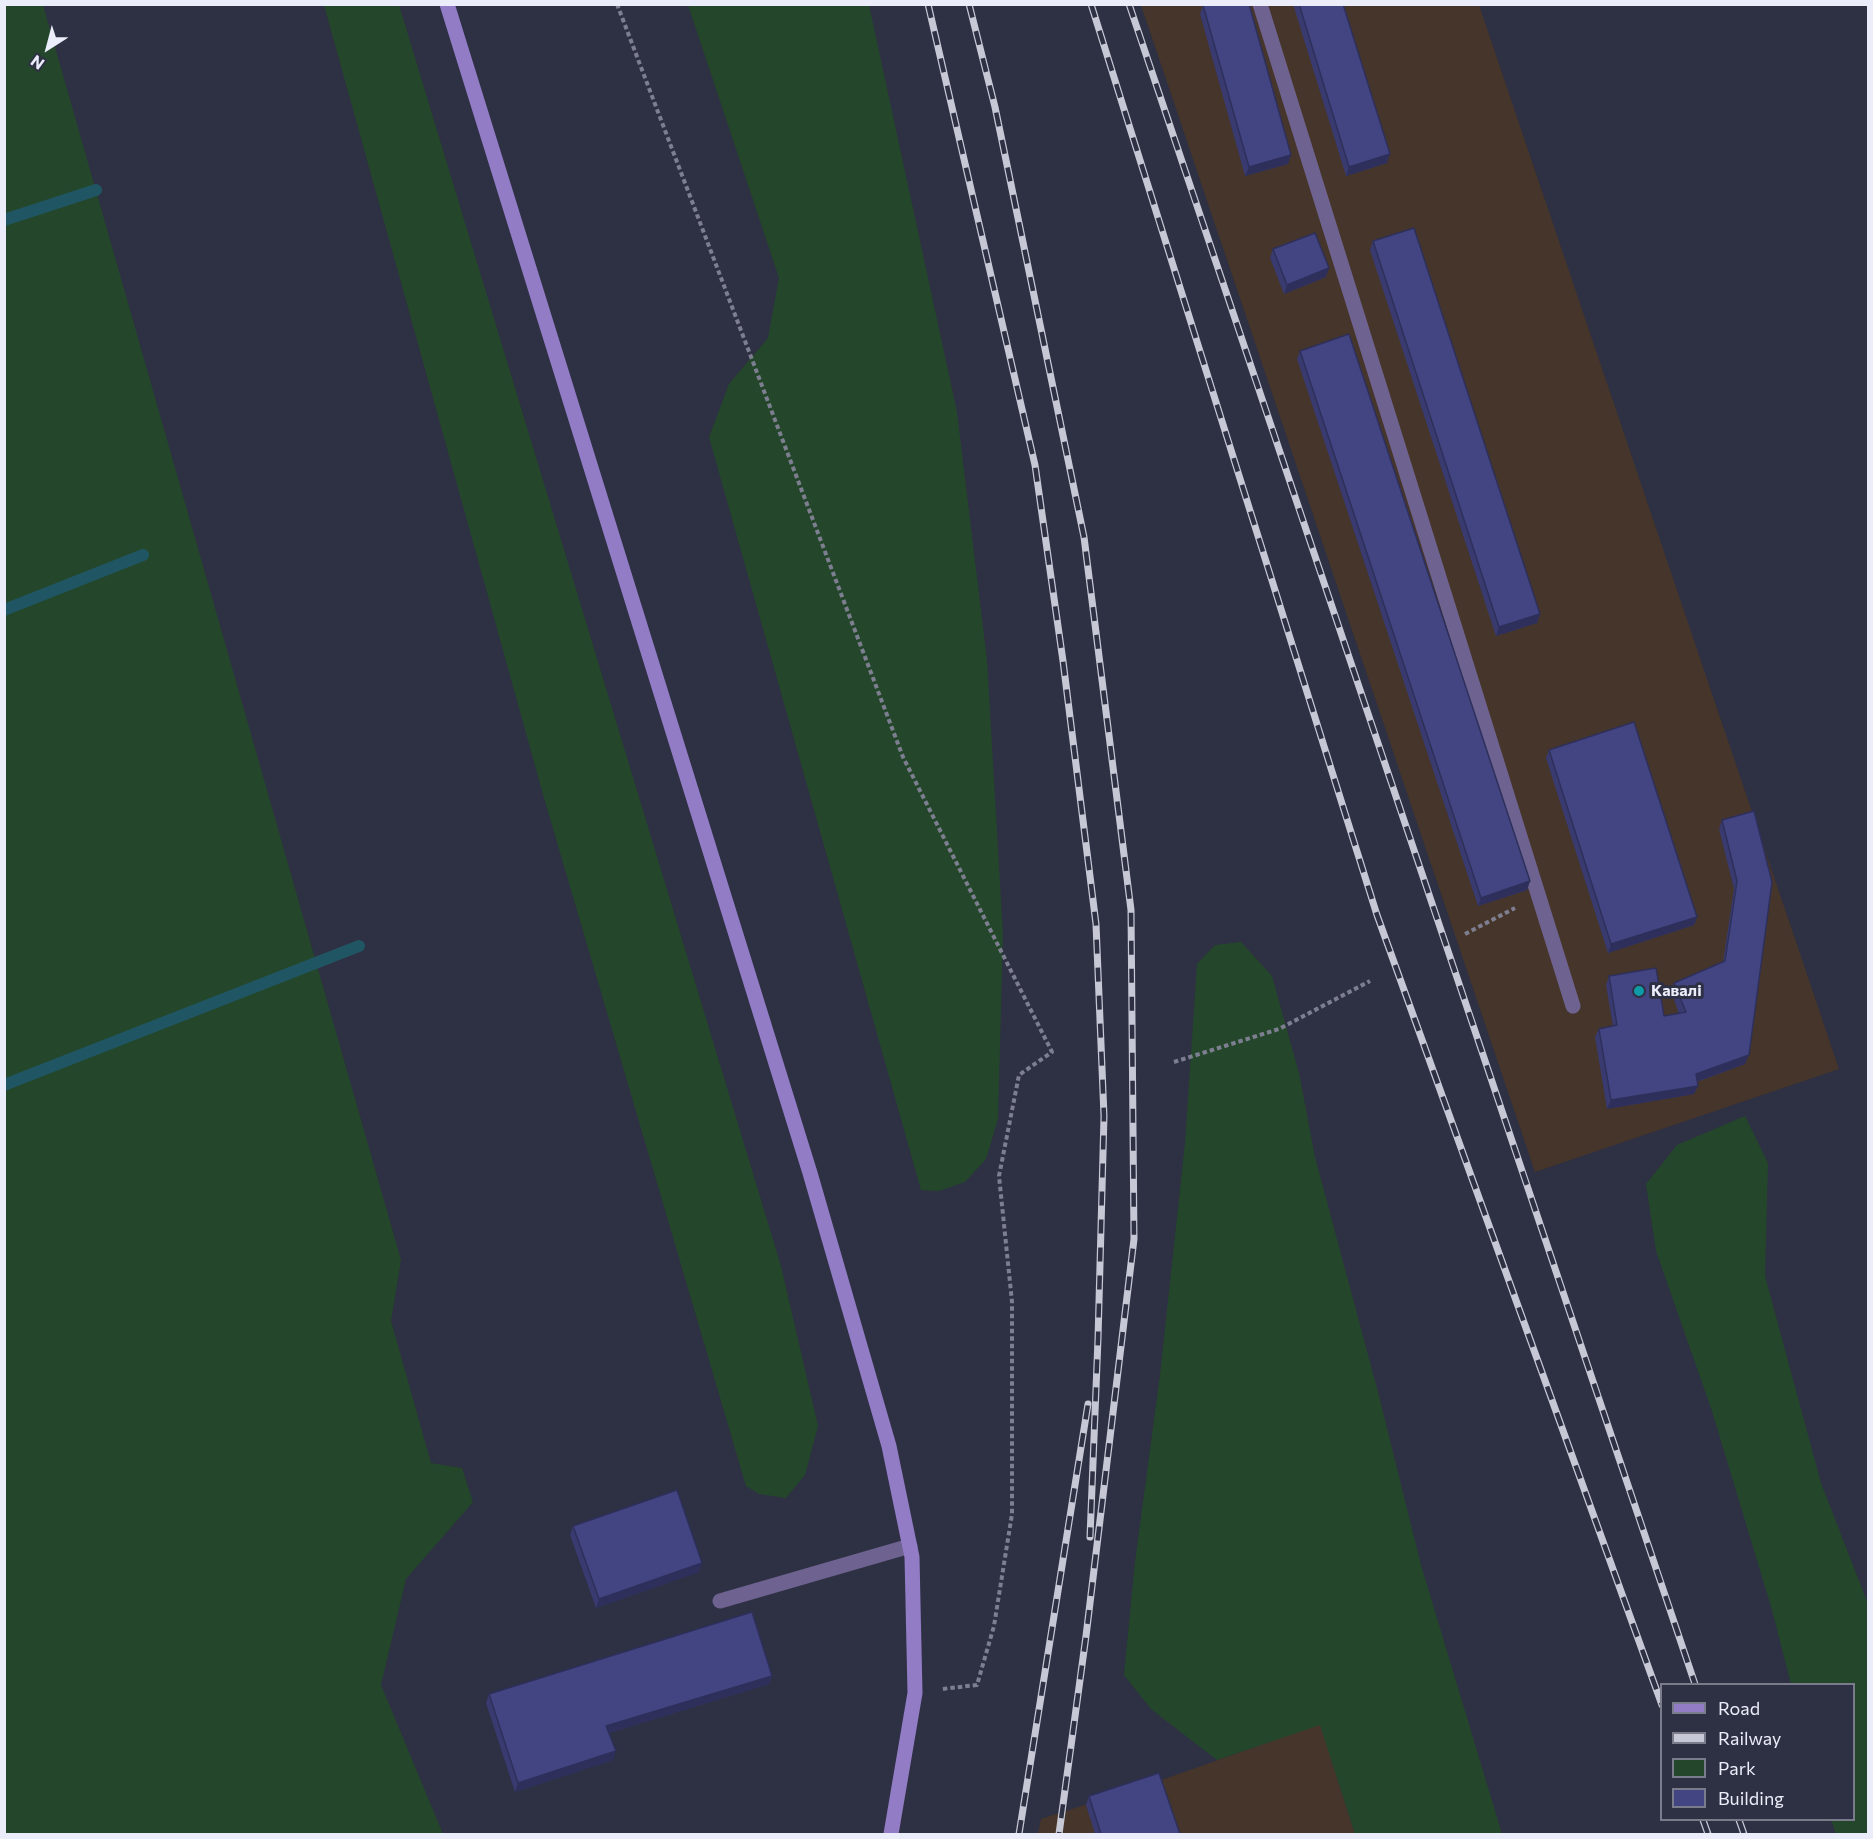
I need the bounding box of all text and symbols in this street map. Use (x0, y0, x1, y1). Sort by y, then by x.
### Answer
north arrow (18, 18, 78, 78)
text: N (27, 52, 48, 74)
place label: Кавалі (1651, 981, 1702, 1001)
marker: Кавалі (1632, 984, 1646, 998)
legend (1660, 1683, 1855, 1821)
text: Road (1718, 1697, 1760, 1719)
text: Railway (1718, 1727, 1781, 1749)
text: Park (1718, 1757, 1756, 1779)
text: Building (1718, 1787, 1784, 1809)

